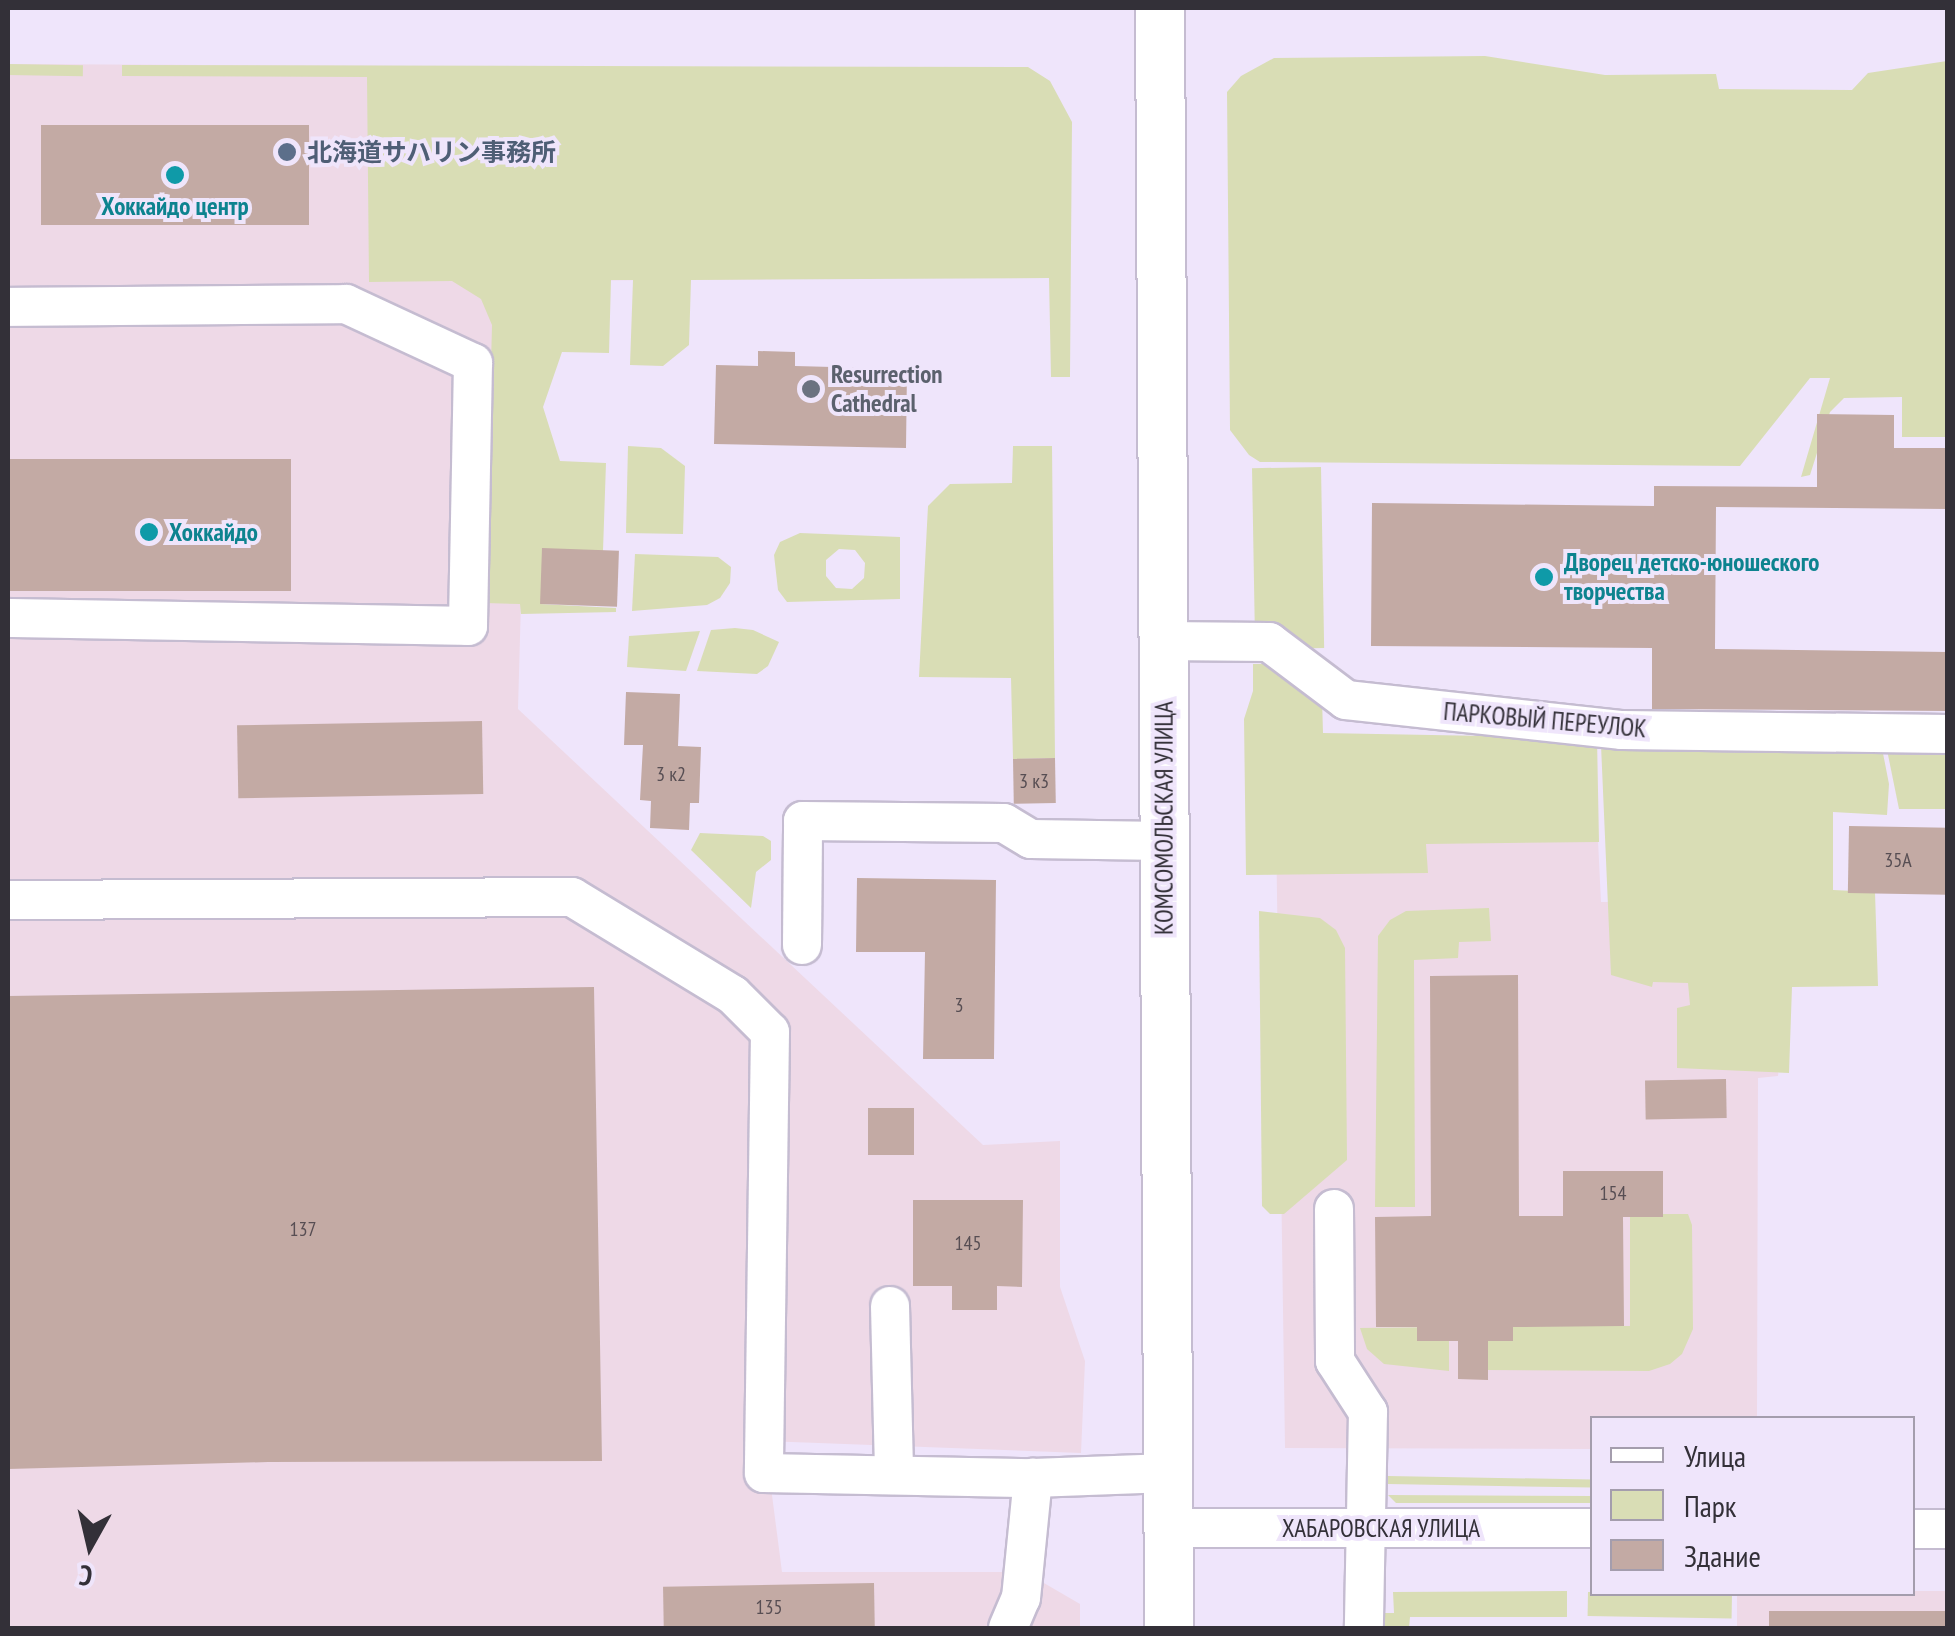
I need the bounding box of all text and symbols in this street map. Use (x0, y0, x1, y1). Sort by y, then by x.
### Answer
place label: 北海道サハリン事務所 (307, 137, 557, 167)
marker: 北海道サハリン事務所 (276, 141, 298, 163)
marker: Хоккайдо центр (164, 164, 186, 186)
place label: Хоккайдо центр (101, 191, 249, 221)
place label: Resurrection Cathedral (831, 360, 943, 419)
marker: Resurrection Cathedral (800, 378, 822, 400)
place label: Хоккайдо (169, 517, 258, 547)
marker: Хоккайдо (138, 521, 160, 543)
place label: Дворец детско-юношеского творчества (1564, 548, 1819, 607)
marker: Дворец детско-юношеского творчества (1533, 566, 1555, 588)
street label: ПАРКОВЫЙ ПЕРЕУЛОК (1442, 696, 1648, 744)
street label: КОМСОМОЛЬСКАЯ УЛИЦА (1149, 701, 1179, 935)
house number: 3 к2 (656, 762, 686, 786)
house number: 3 к3 (1019, 769, 1049, 793)
house number: 35А (1884, 848, 1912, 872)
house number: 3 (955, 993, 963, 1017)
house number: 154 (1600, 1181, 1626, 1205)
house number: 137 (290, 1217, 316, 1241)
house number: 145 (955, 1231, 981, 1255)
legend (1590, 1416, 1915, 1596)
text: Улица (1684, 1436, 1746, 1475)
text: Парк (1684, 1486, 1736, 1525)
north arrow (40, 1496, 140, 1596)
street label: ХАБАРОВСКАЯ УЛИЦА (1282, 1513, 1480, 1543)
text: Здание (1684, 1536, 1761, 1575)
text: С (77, 1557, 95, 1595)
house number: 135 (756, 1595, 782, 1619)

